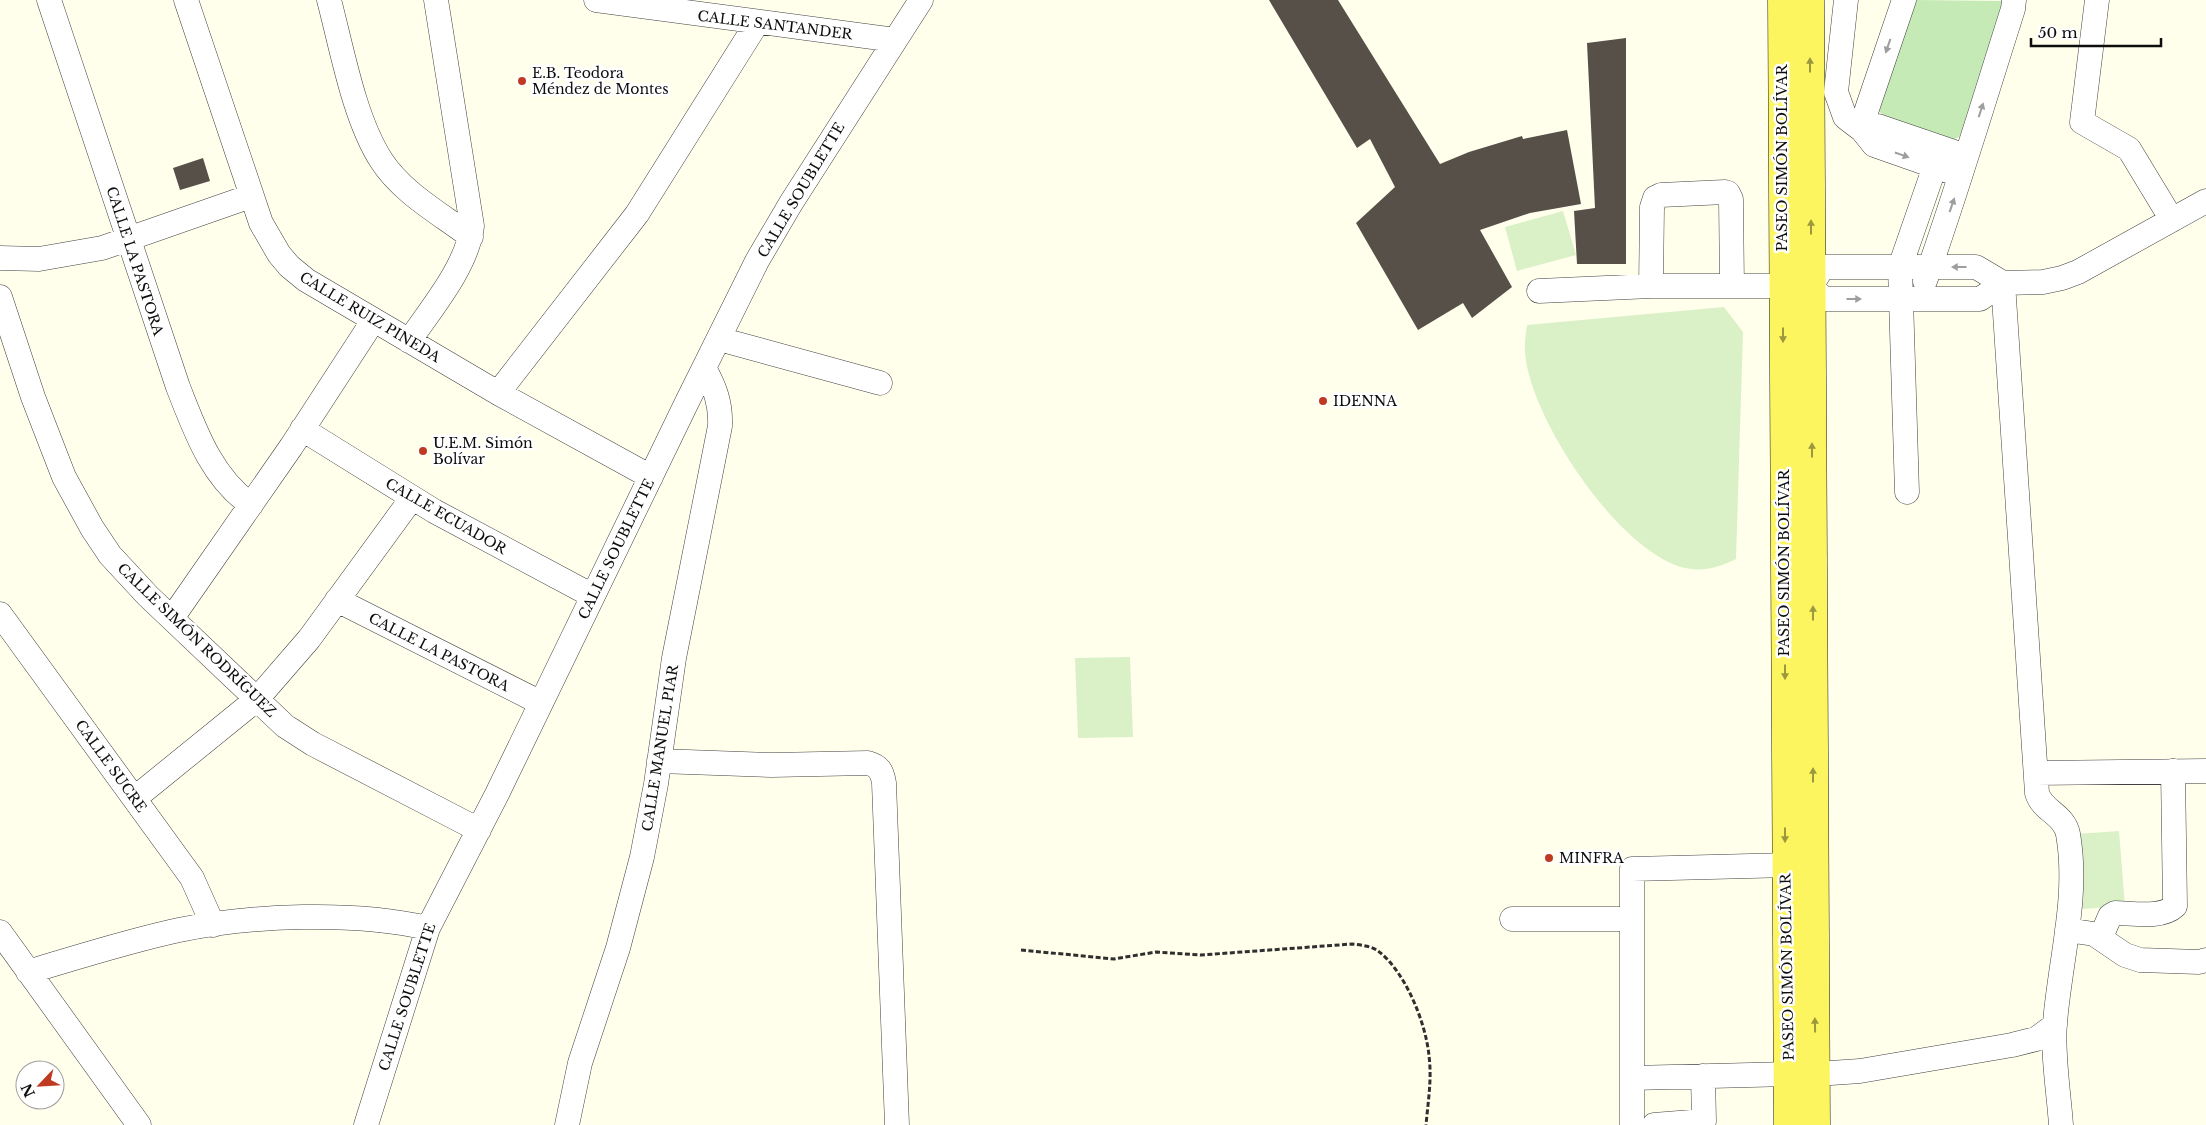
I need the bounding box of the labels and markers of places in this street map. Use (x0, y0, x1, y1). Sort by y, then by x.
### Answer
place label: E.B. Teodora Méndez de Montes (532, 64, 669, 98)
marker: E.B. Teodora Méndez de Montes (516, 75, 528, 87)
place label: IDENNA (1333, 392, 1397, 410)
marker: IDENNA (1317, 395, 1329, 407)
place label: U.E.M. Simón Bolívar (433, 434, 533, 468)
marker: U.E.M. Simón Bolívar (417, 445, 429, 457)
place label: MINFRA (1559, 849, 1624, 867)
marker: MINFRA (1543, 852, 1555, 864)

